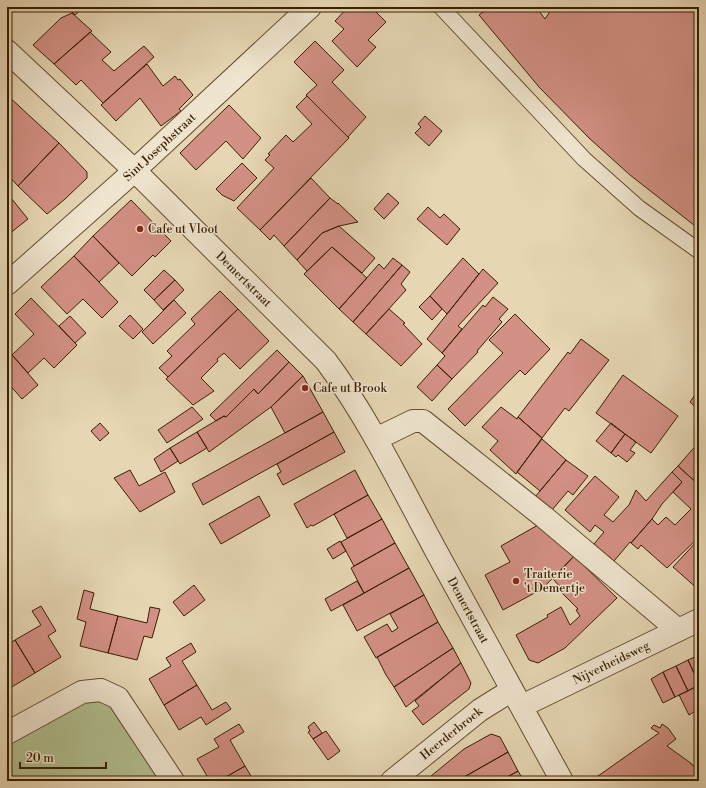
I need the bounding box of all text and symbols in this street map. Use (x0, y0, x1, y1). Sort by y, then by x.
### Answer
street label: Sint Josephstraat (121, 110, 200, 185)
place label: Cafe ut Vloot (148, 222, 219, 237)
marker: Cafe ut Vloot (135, 224, 145, 234)
street label: Demertstraat (212, 249, 275, 311)
place label: Cafe ut Brook (313, 381, 387, 396)
marker: Cafe ut Brook (300, 383, 310, 393)
place label: Traiterie 't Demertje (524, 567, 585, 596)
street label: Demertstraat (444, 575, 492, 647)
marker: Traiterie 't Demertje (511, 576, 521, 586)
street label: Nijverheidsweg (570, 638, 653, 688)
street label: Heerderbroek (417, 704, 486, 763)
scale bar (20, 744, 106, 770)
text: 20 m (26, 751, 54, 766)

